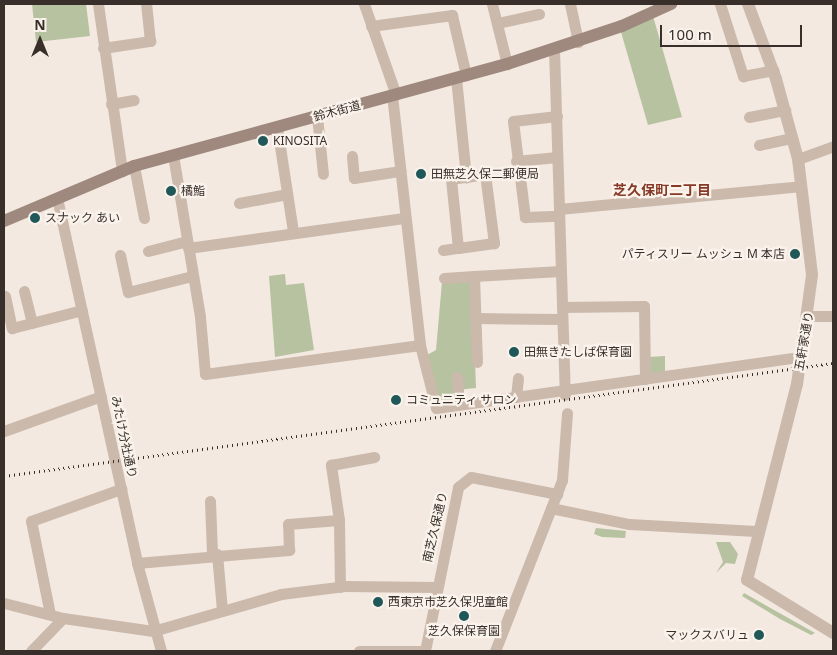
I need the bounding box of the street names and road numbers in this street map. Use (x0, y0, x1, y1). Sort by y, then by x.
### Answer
street label: 鈴木街道 (312, 98, 362, 124)
street label: 五軒家通り (792, 310, 816, 372)
street label: みたけ分社通り (108, 394, 140, 480)
street label: 南芝久保通り (420, 490, 450, 564)

